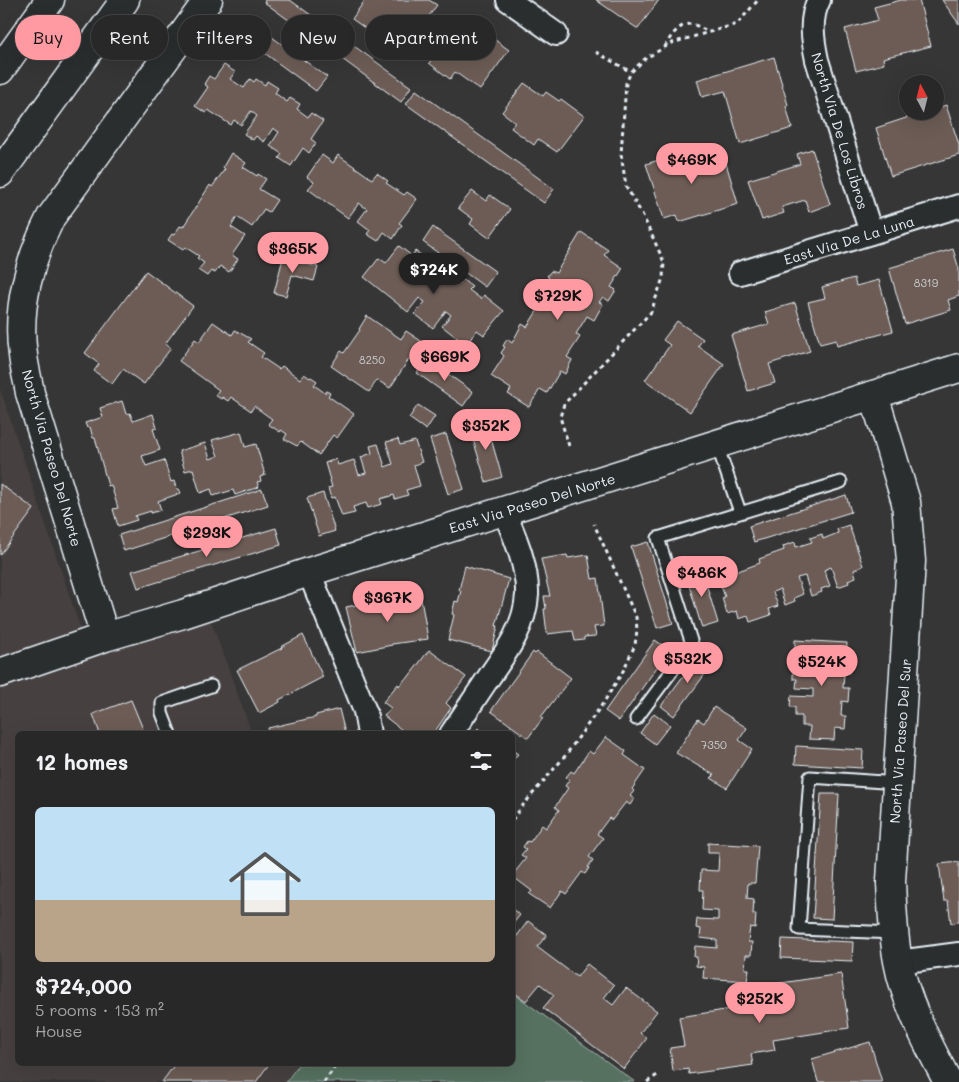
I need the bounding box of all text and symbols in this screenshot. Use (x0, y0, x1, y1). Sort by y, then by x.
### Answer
chip: Buy (15, 15, 81, 60)
chip: Rent (91, 15, 168, 60)
chip: Filters (178, 15, 271, 60)
chip: New (281, 15, 355, 60)
chip: Apartment (365, 15, 496, 60)
street label: North Via De Los Libros (807, 50, 873, 212)
north arrow (899, 75, 944, 120)
map controls (899, 75, 944, 120)
pin: $469K (657, 142, 727, 185)
text: $469K (667, 148, 717, 169)
street label: East Via De La Luna (781, 211, 917, 269)
pin: $365K (258, 232, 328, 274)
text: $365K (268, 237, 318, 258)
pin: $724K (399, 252, 469, 295)
text: $724K (410, 258, 458, 279)
house number: 8319 (914, 275, 939, 290)
pin: $729K (523, 278, 593, 321)
text: $729K (534, 284, 582, 305)
pin: $669K (410, 340, 480, 382)
text: $669K (420, 345, 470, 366)
house number: 8250 (359, 352, 385, 367)
street label: North Via Paseo Del Norte (18, 367, 86, 549)
pin: $352K (451, 408, 521, 451)
text: $352K (462, 414, 510, 435)
street label: East Via Paseo Del Norte (447, 469, 617, 537)
pin: $293K (172, 516, 242, 558)
text: $293K (183, 521, 231, 542)
pin: $486K (667, 556, 737, 598)
text: $486K (677, 561, 727, 582)
pin: $367K (353, 580, 423, 623)
text: $367K (364, 586, 412, 607)
pin: $532K (653, 642, 723, 684)
pin: $524K (787, 644, 857, 687)
text: $532K (664, 647, 712, 668)
text: $524K (798, 650, 846, 671)
street label: North Via Paseo Del Sur (885, 658, 915, 824)
house number: 7350 (701, 737, 727, 752)
icon: filters (467, 747, 495, 775)
text: 12 homes (35, 748, 128, 775)
icon: home (220, 839, 310, 929)
text: $724,000 (35, 972, 132, 999)
pin: $252K (725, 982, 795, 1024)
text: $252K (736, 987, 784, 1008)
text: 5 rooms · 153 m² (35, 999, 164, 1020)
text: House (35, 1020, 82, 1041)

